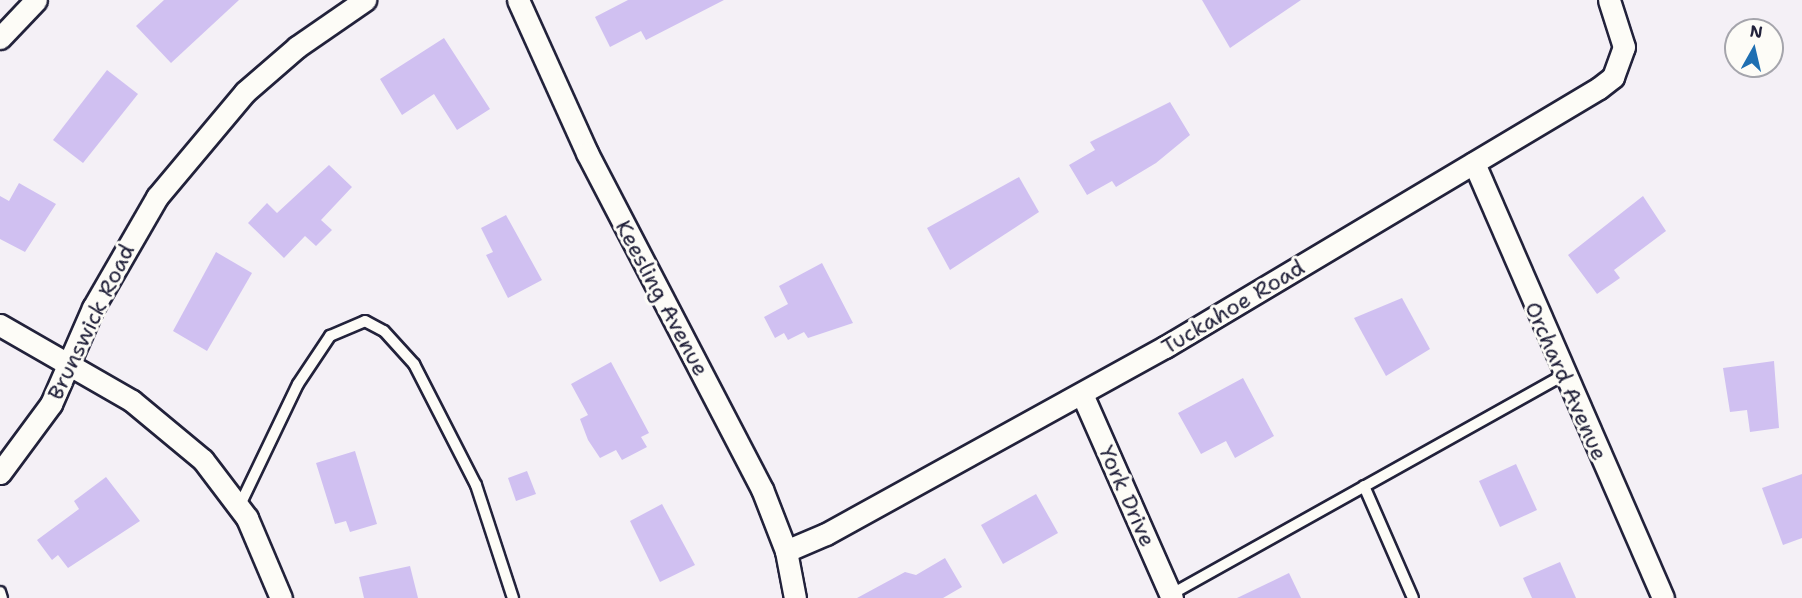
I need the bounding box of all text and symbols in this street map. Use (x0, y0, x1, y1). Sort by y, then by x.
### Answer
north arrow (1724, 18, 1784, 78)
text: N (1749, 20, 1764, 43)
street label: Keesling Avenue (610, 216, 714, 380)
street label: Brunswick Road (42, 240, 140, 404)
street label: Tuckahoe Road (1157, 254, 1309, 360)
street label: Orchard Avenue (1519, 298, 1613, 464)
street label: York Drive (1093, 441, 1161, 551)

